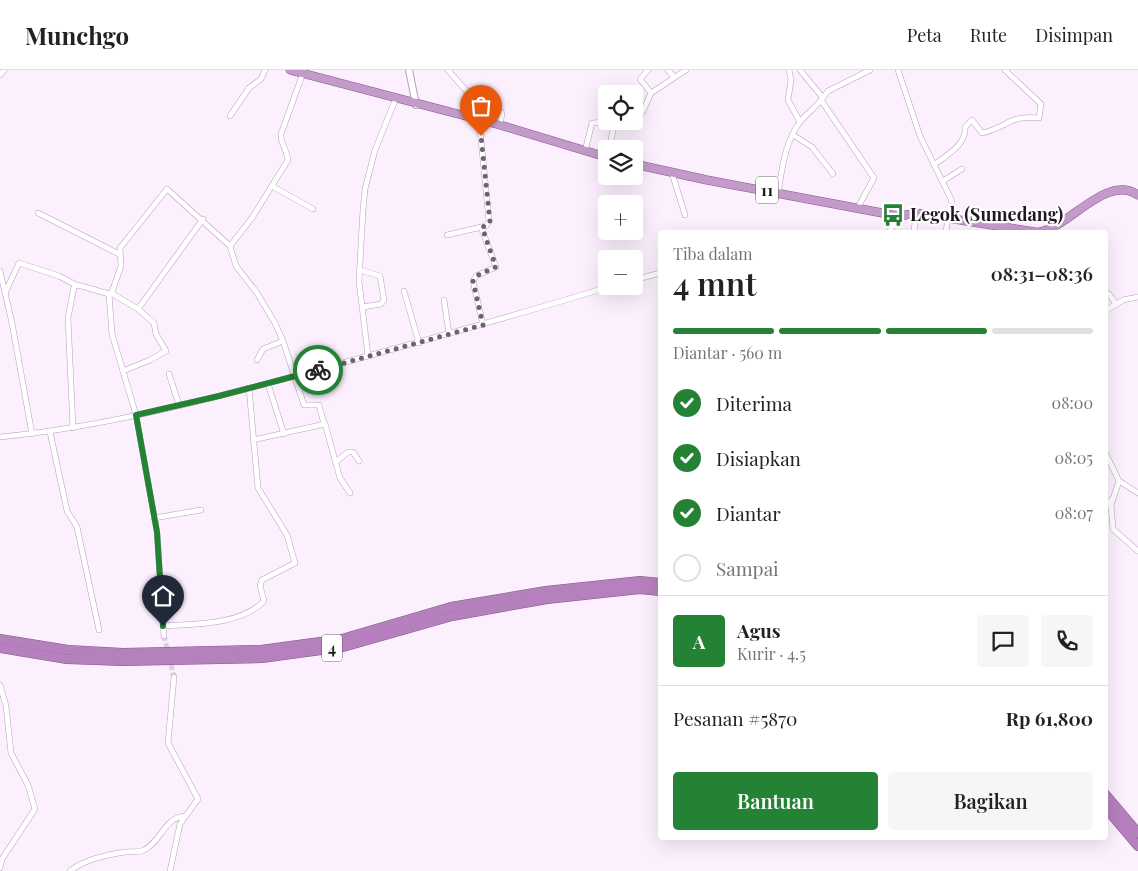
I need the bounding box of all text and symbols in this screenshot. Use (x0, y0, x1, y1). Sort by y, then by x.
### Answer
text: Munchgo (25, 19, 129, 51)
text: Peta (907, 23, 942, 47)
text: Rute (970, 23, 1007, 47)
text: Disimpan (1035, 23, 1113, 47)
pin (460, 85, 502, 136)
map controls (598, 85, 643, 295)
button: locate (598, 85, 643, 130)
icon: bag (467, 92, 495, 120)
button: layers (598, 140, 643, 185)
road number: 11 (756, 176, 778, 204)
button: + (598, 195, 643, 240)
bus stop icon: Legok (Sumedang) (880, 202, 906, 228)
place label: Legok (Sumedang) (910, 202, 1064, 226)
text: Tiba dalam (673, 243, 752, 264)
button: − (598, 250, 643, 295)
text: 08:31–08:36 (991, 260, 1093, 286)
text: 4 mnt (673, 261, 756, 304)
text: Diantar · 560 m (673, 342, 782, 363)
courier (293, 345, 343, 395)
icon: bike (304, 356, 332, 384)
icon: check (673, 389, 701, 417)
text: Diterima (716, 390, 792, 416)
text: 08:00 (1052, 392, 1093, 413)
icon: check (673, 444, 701, 472)
text: Disiapkan (716, 445, 801, 471)
text: 08:05 (1055, 447, 1093, 468)
icon: check (673, 499, 701, 527)
text: Diantar (716, 500, 781, 526)
text: 08:07 (1055, 502, 1093, 523)
text: Sampai (716, 555, 779, 581)
pin (142, 575, 184, 626)
icon: home (149, 582, 177, 610)
button: chat (977, 615, 1029, 667)
button: phone (1041, 615, 1093, 667)
text: Agus (737, 617, 780, 643)
text: A (693, 628, 705, 654)
road number: 4 (322, 634, 342, 662)
text: Kurir · 4.5 (737, 643, 806, 664)
text: Pesanan #5870 (673, 705, 797, 731)
text: Rp 61,800 (1006, 705, 1093, 731)
button: Bantuan (673, 772, 878, 830)
button: Bagikan (888, 772, 1093, 830)

